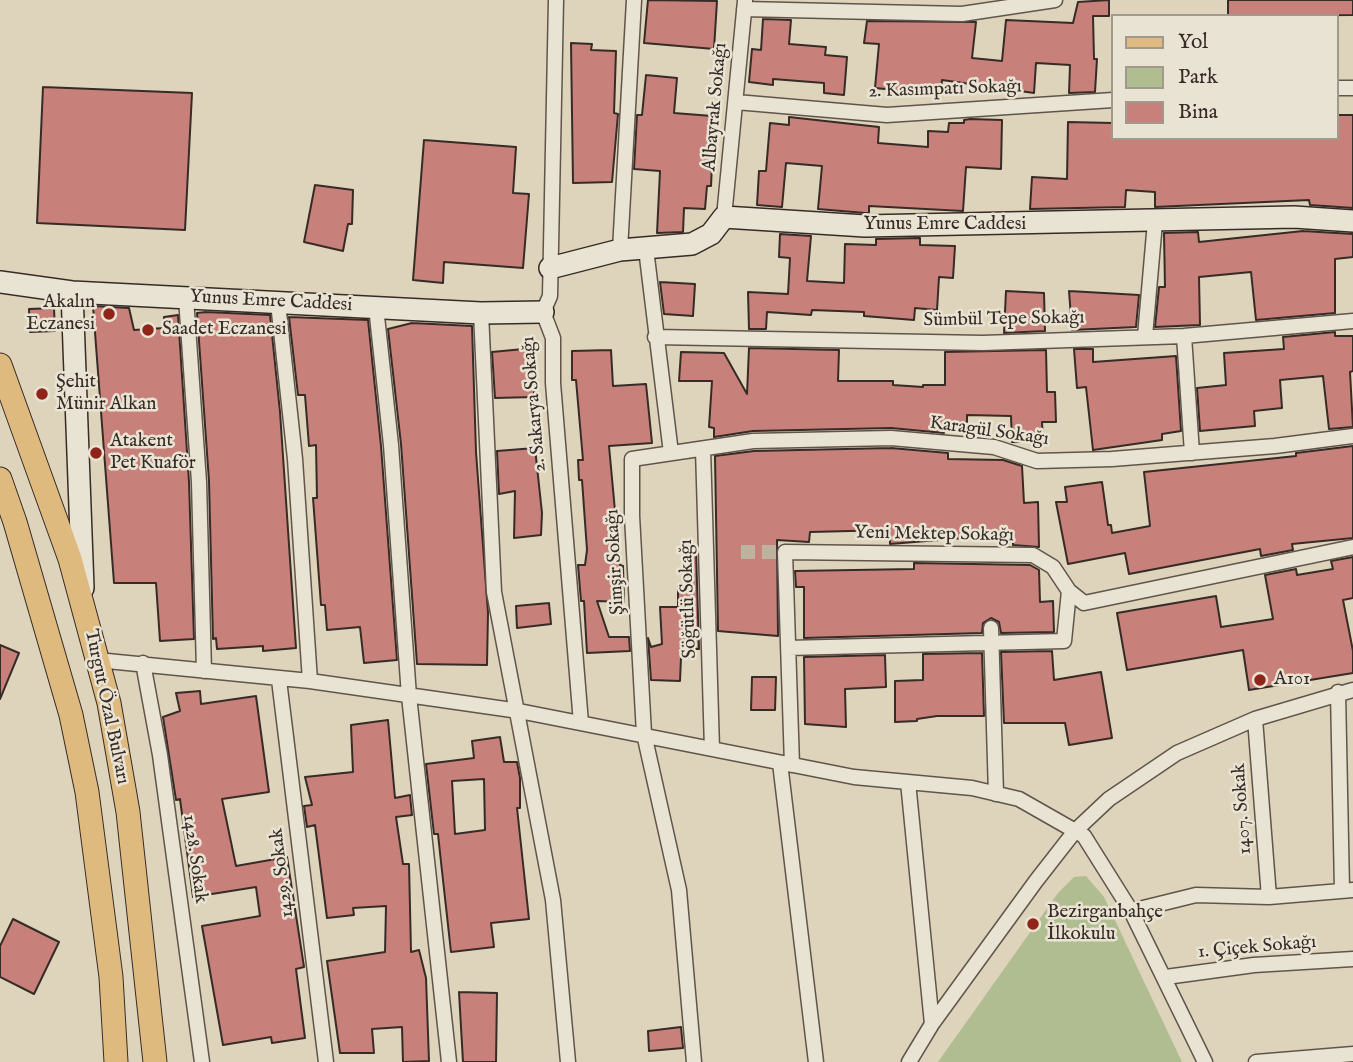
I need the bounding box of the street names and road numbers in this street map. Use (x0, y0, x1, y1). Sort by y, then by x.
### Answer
street label: Albayrak Sokağı (699, 42, 733, 172)
street label: 2. Kasımpatı Sokağı (868, 76, 1022, 104)
street label: Yunus Emre Caddesi (864, 214, 1026, 236)
street label: Yunus Emre Caddesi (189, 286, 353, 318)
street label: Sümbül Tepe Sokağı (923, 307, 1085, 333)
street label: 2. Sakarya Sokağı (518, 335, 552, 473)
street label: Karagül Sokağı (928, 412, 1050, 452)
street label: Şimşir Sokağı (602, 508, 630, 616)
street label: Yeni Mektep Sokağı (854, 522, 1014, 548)
street label: Söğütlü Sokağı (676, 539, 702, 659)
street label: Turgut Özal Bulvarı (78, 627, 134, 787)
street label: 1407. Sokak (1228, 763, 1258, 855)
street label: 1428. Sokak (176, 813, 212, 905)
street label: 1429. Sokak (266, 827, 300, 919)
street label: 1. Çiçek Sokağı (1197, 931, 1317, 965)

